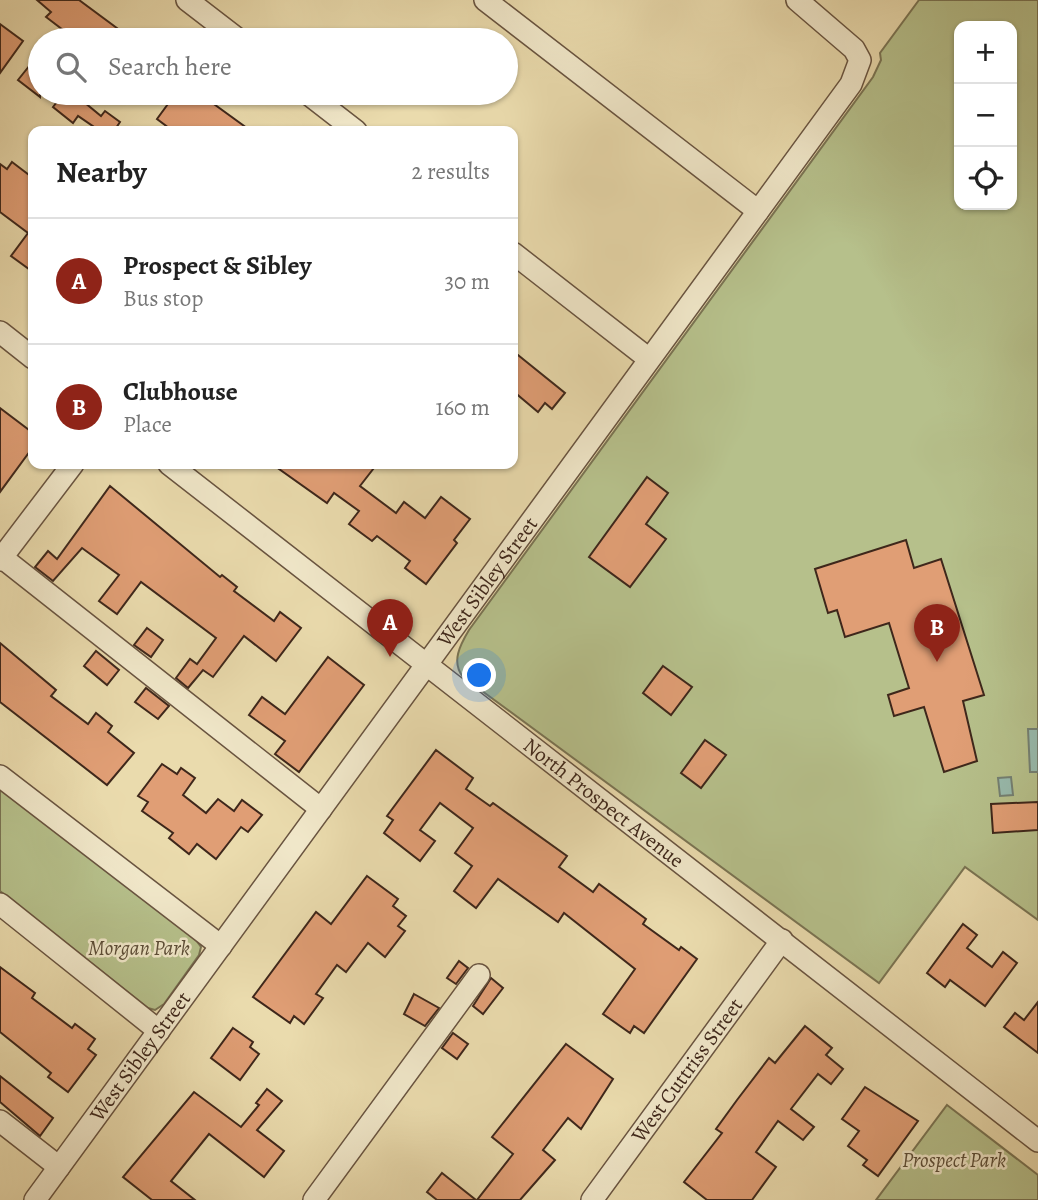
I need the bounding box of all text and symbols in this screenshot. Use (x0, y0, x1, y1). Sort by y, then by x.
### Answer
map controls (954, 21, 1017, 210)
button: + (954, 21, 1017, 84)
search box (28, 28, 518, 105)
icon: search (52, 48, 90, 86)
text: Search here (108, 49, 232, 84)
button: − (954, 84, 1017, 147)
button: locate (954, 147, 1017, 210)
text: Nearby (56, 152, 147, 192)
text: 2 results (412, 156, 490, 187)
text: Prospect & Sibley (123, 248, 312, 283)
text: A (72, 266, 86, 297)
text: 30 m (444, 266, 490, 297)
text: Bus stop (123, 283, 203, 314)
text: Clubhouse (123, 374, 238, 409)
text: B (72, 392, 86, 423)
text: 160 m (436, 392, 490, 423)
text: Place (123, 409, 172, 440)
street label: West Sibley Street (430, 511, 544, 653)
pin: A (367, 599, 413, 657)
pin: B (914, 604, 960, 662)
your location (462, 658, 496, 692)
street label: North Prospect Avenue (517, 731, 690, 874)
park label: Morgan Park (88, 934, 190, 962)
street label: West Sibley Street (83, 986, 197, 1128)
street label: West Cuttriss Street (624, 992, 749, 1149)
park label: Prospect Park (902, 1146, 1006, 1174)

